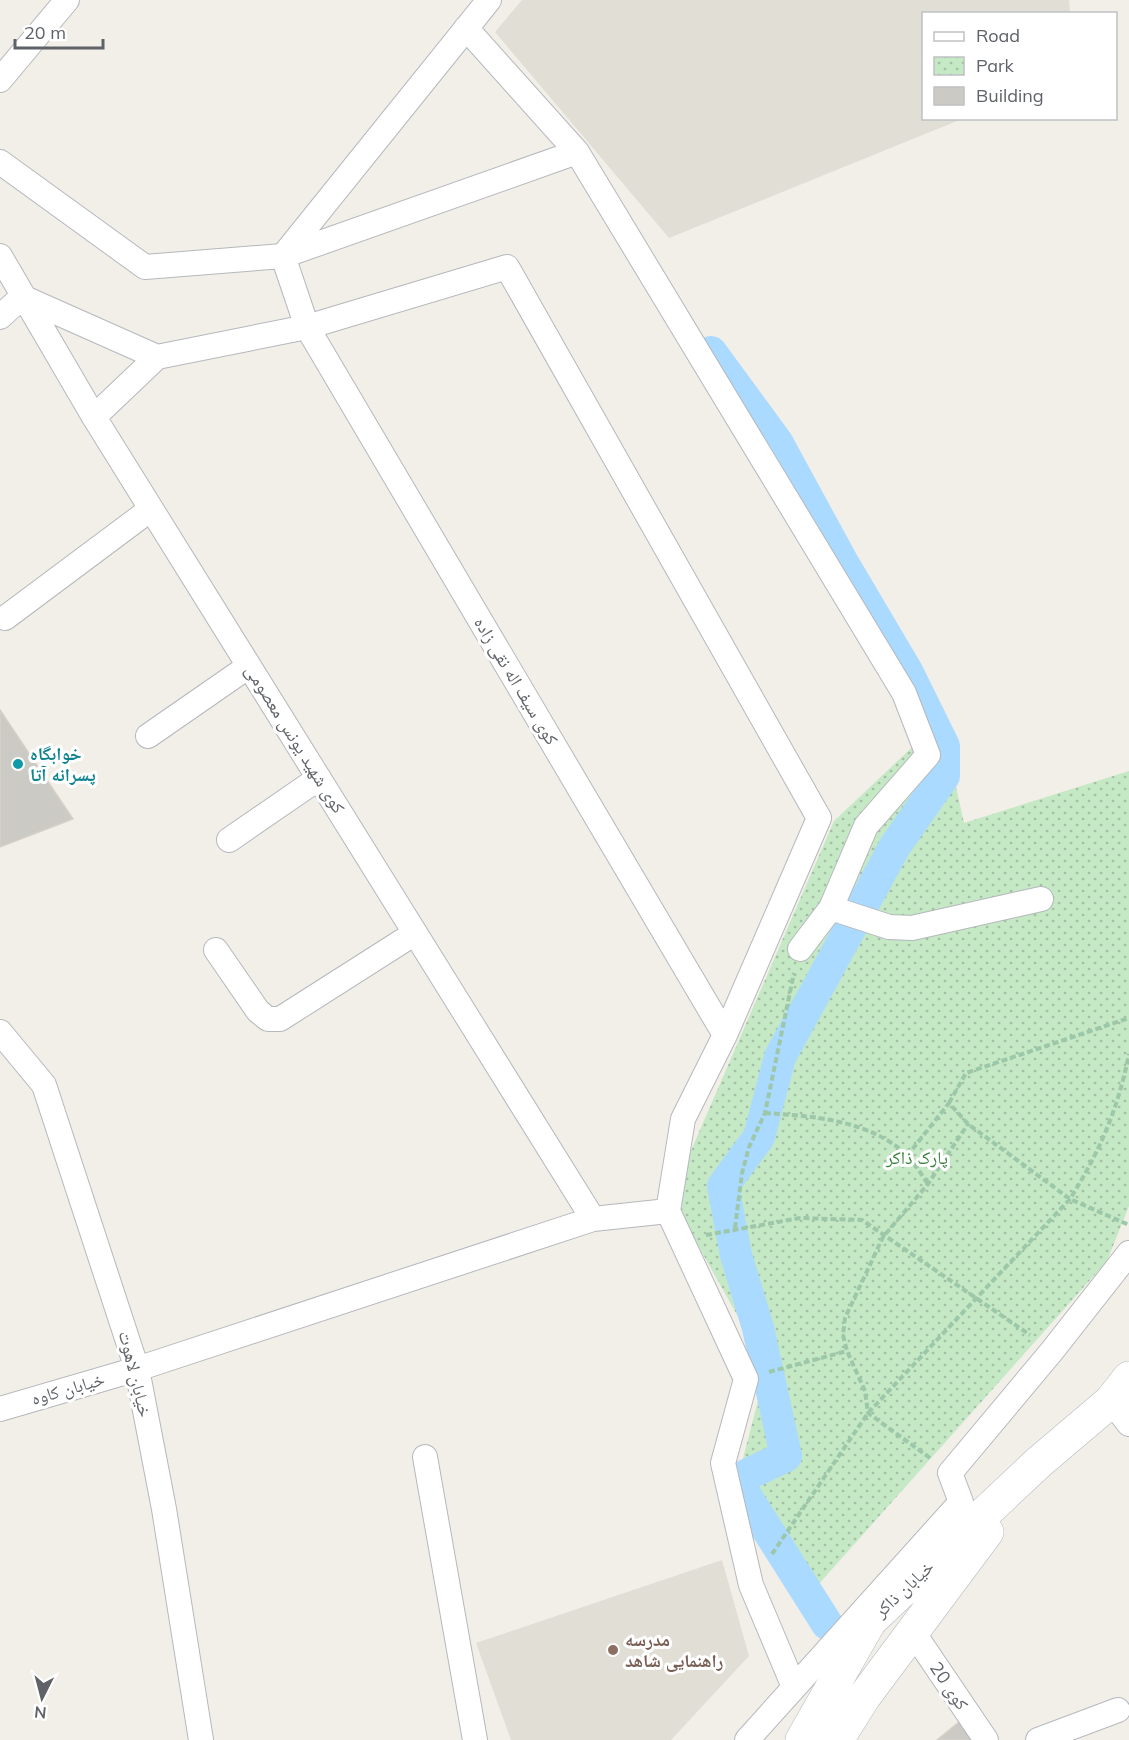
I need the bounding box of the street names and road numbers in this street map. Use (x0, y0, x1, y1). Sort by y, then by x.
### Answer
street label: کوی سیف اله نقی زاده (469, 613, 564, 749)
street label: کوی شهید یونس معصومی (240, 660, 351, 818)
street label: خیابان لاهوت (114, 1328, 157, 1419)
street label: خیابان کاوه (29, 1367, 107, 1410)
street label: خیابان ذاکر (868, 1555, 938, 1623)
street label: کوی 20 (925, 1657, 974, 1715)

